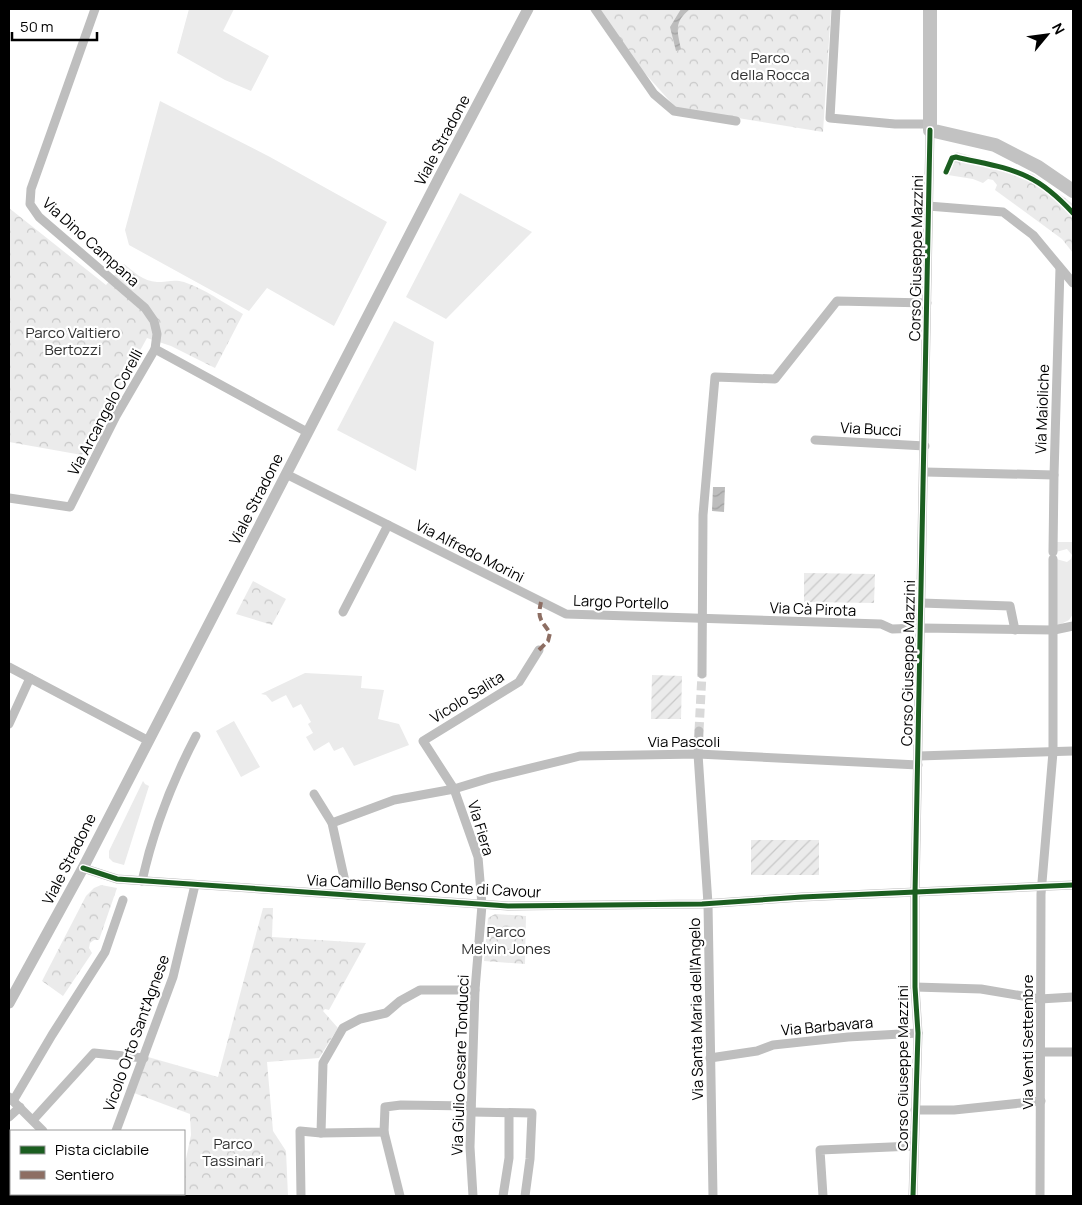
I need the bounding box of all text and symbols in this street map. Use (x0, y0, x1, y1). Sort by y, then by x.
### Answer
scale bar (12, 10, 98, 42)
north arrow (1022, 10, 1072, 60)
text: 50 m (20, 16, 54, 37)
text: N (1048, 19, 1070, 37)
park label: Parco della Rocca (731, 47, 809, 85)
street label: Viale Stradone (409, 91, 475, 189)
street label: Corso Giuseppe Mazzini (904, 175, 928, 341)
street label: Via Dino Campana (38, 193, 144, 291)
park label: Parco Valtiero Bertozzi (26, 322, 121, 360)
street label: Via Arcangelo Corelli (63, 345, 147, 479)
street label: Via Maioliche (1030, 363, 1054, 454)
street label: Via Bucci (840, 417, 902, 441)
street label: Viale Stradone (224, 450, 288, 548)
street label: Via Alfredo Morini (412, 515, 528, 587)
street label: Corso Giuseppe Mazzini (896, 580, 920, 746)
street label: Largo Portello (573, 590, 669, 614)
street label: Via Cà Pirota (769, 597, 857, 621)
street label: Vicolo Salita (426, 666, 508, 728)
street label: Via Pascoli (648, 731, 720, 752)
street label: Via Fiera (463, 798, 499, 858)
street label: Viale Stradone (37, 810, 101, 908)
street label: Via Camillo Benso Conte di Cavour (306, 869, 542, 903)
street label: Via Santa Maria dell'Angelo (684, 917, 708, 1100)
park label: Parco Melvin Jones (461, 921, 551, 959)
street label: Vicolo Orto Sant'Agnese (98, 952, 174, 1114)
street label: Via Giulio Cesare Tonducci (446, 974, 474, 1156)
street label: Via Venti Settembre (1017, 974, 1038, 1110)
street label: Corso Giuseppe Mazzini (892, 985, 913, 1151)
street label: Via Barbavara (780, 1012, 874, 1040)
legend (10, 1130, 185, 1195)
park label: Parco Tassinari (202, 1133, 264, 1171)
text: Pista ciclabile (55, 1139, 149, 1160)
text: Sentiero (55, 1164, 114, 1185)

